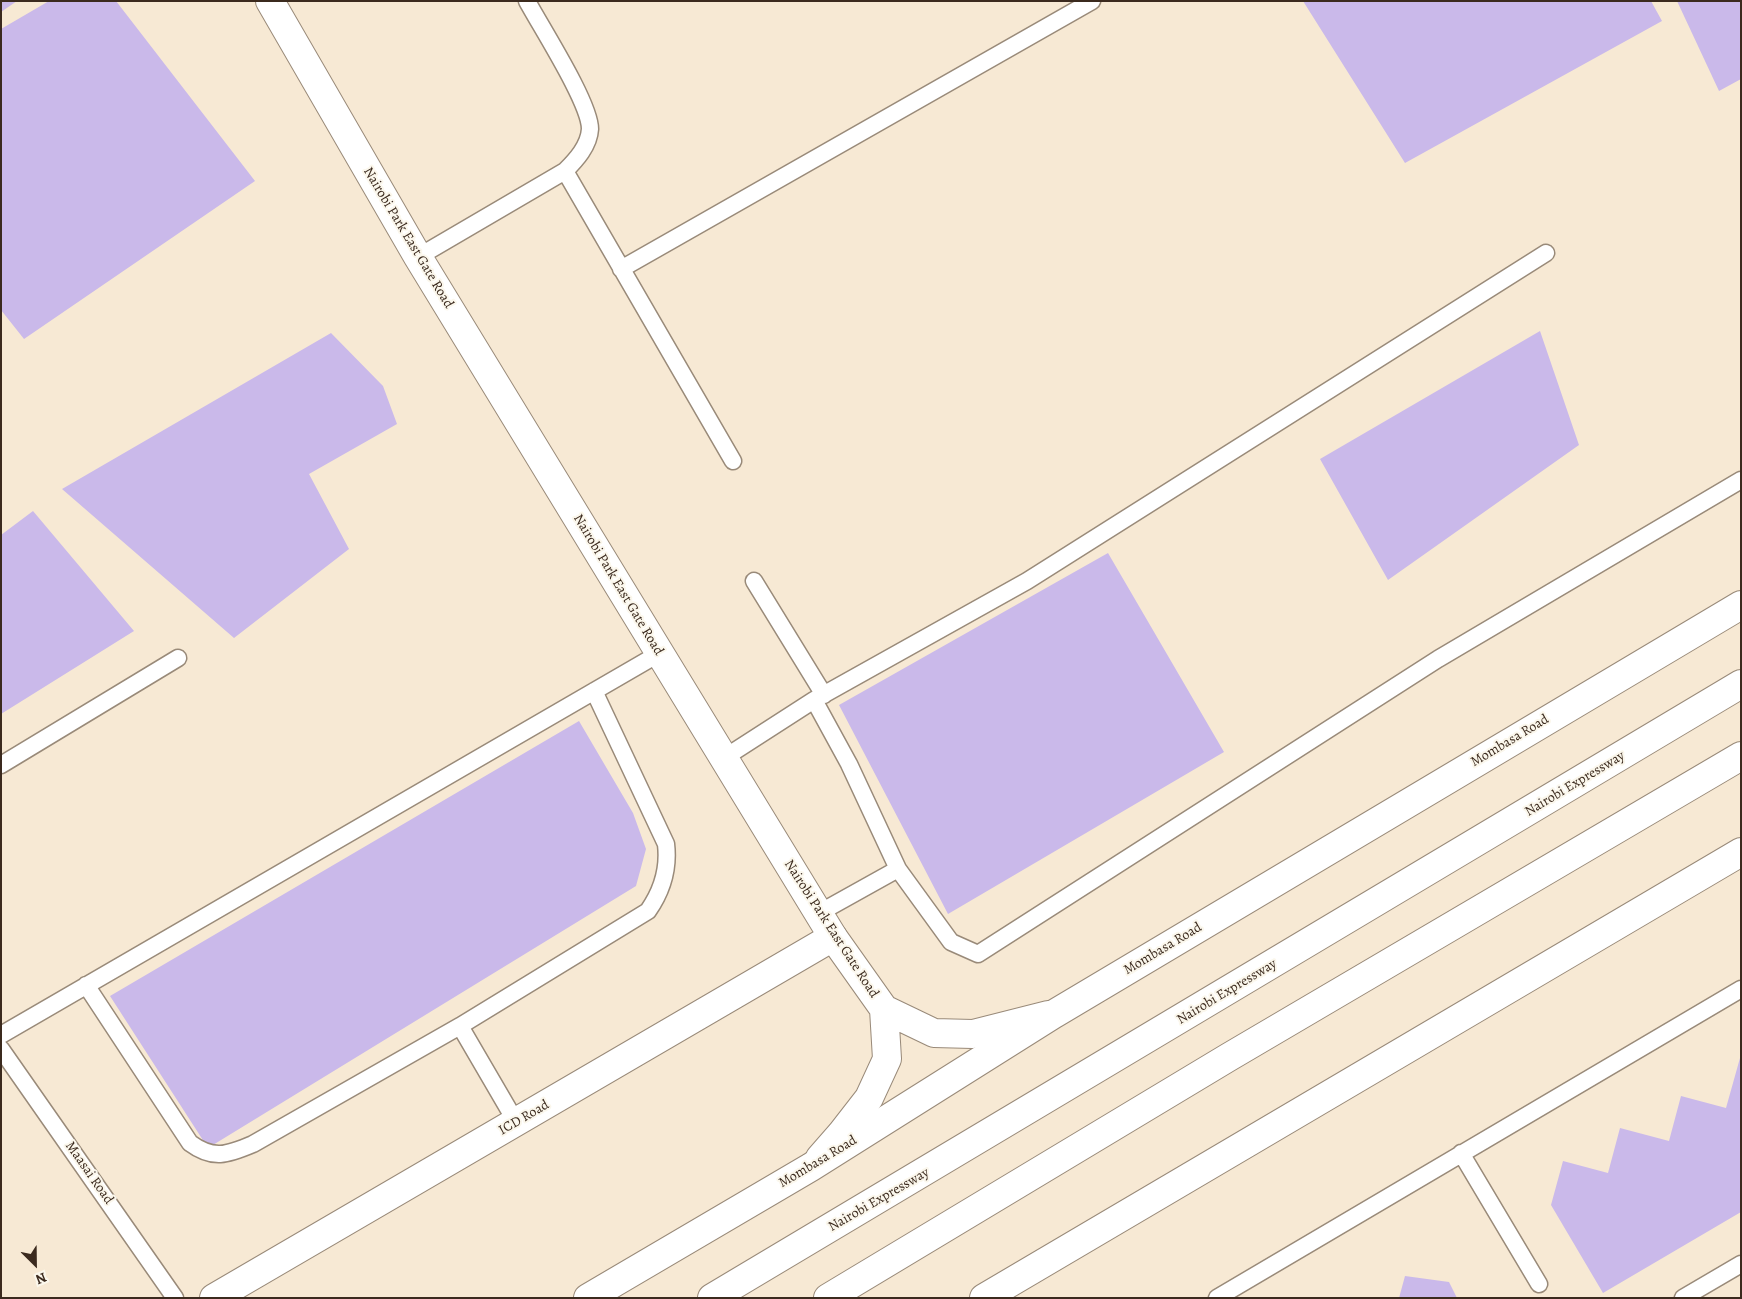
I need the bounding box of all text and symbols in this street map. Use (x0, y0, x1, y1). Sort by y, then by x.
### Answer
street label: Nairobi Park East Gate Road (359, 164, 457, 312)
street label: Nairobi Park East Gate Road (569, 511, 667, 659)
street label: Mombasa Road (1468, 711, 1552, 771)
street label: Nairobi Expressway (1522, 748, 1628, 820)
street label: Nairobi Park East Gate Road (780, 857, 882, 1001)
street label: Mombasa Road (1121, 919, 1205, 979)
street label: Nairobi Expressway (1174, 956, 1280, 1028)
street label: ICD Road (496, 1097, 552, 1139)
street label: Mombasa Road (776, 1132, 860, 1192)
street label: Maasai Road (61, 1138, 117, 1208)
street label: Nairobi Expressway (826, 1164, 932, 1236)
north arrow (10, 1239, 60, 1289)
text: N (33, 1268, 49, 1289)

